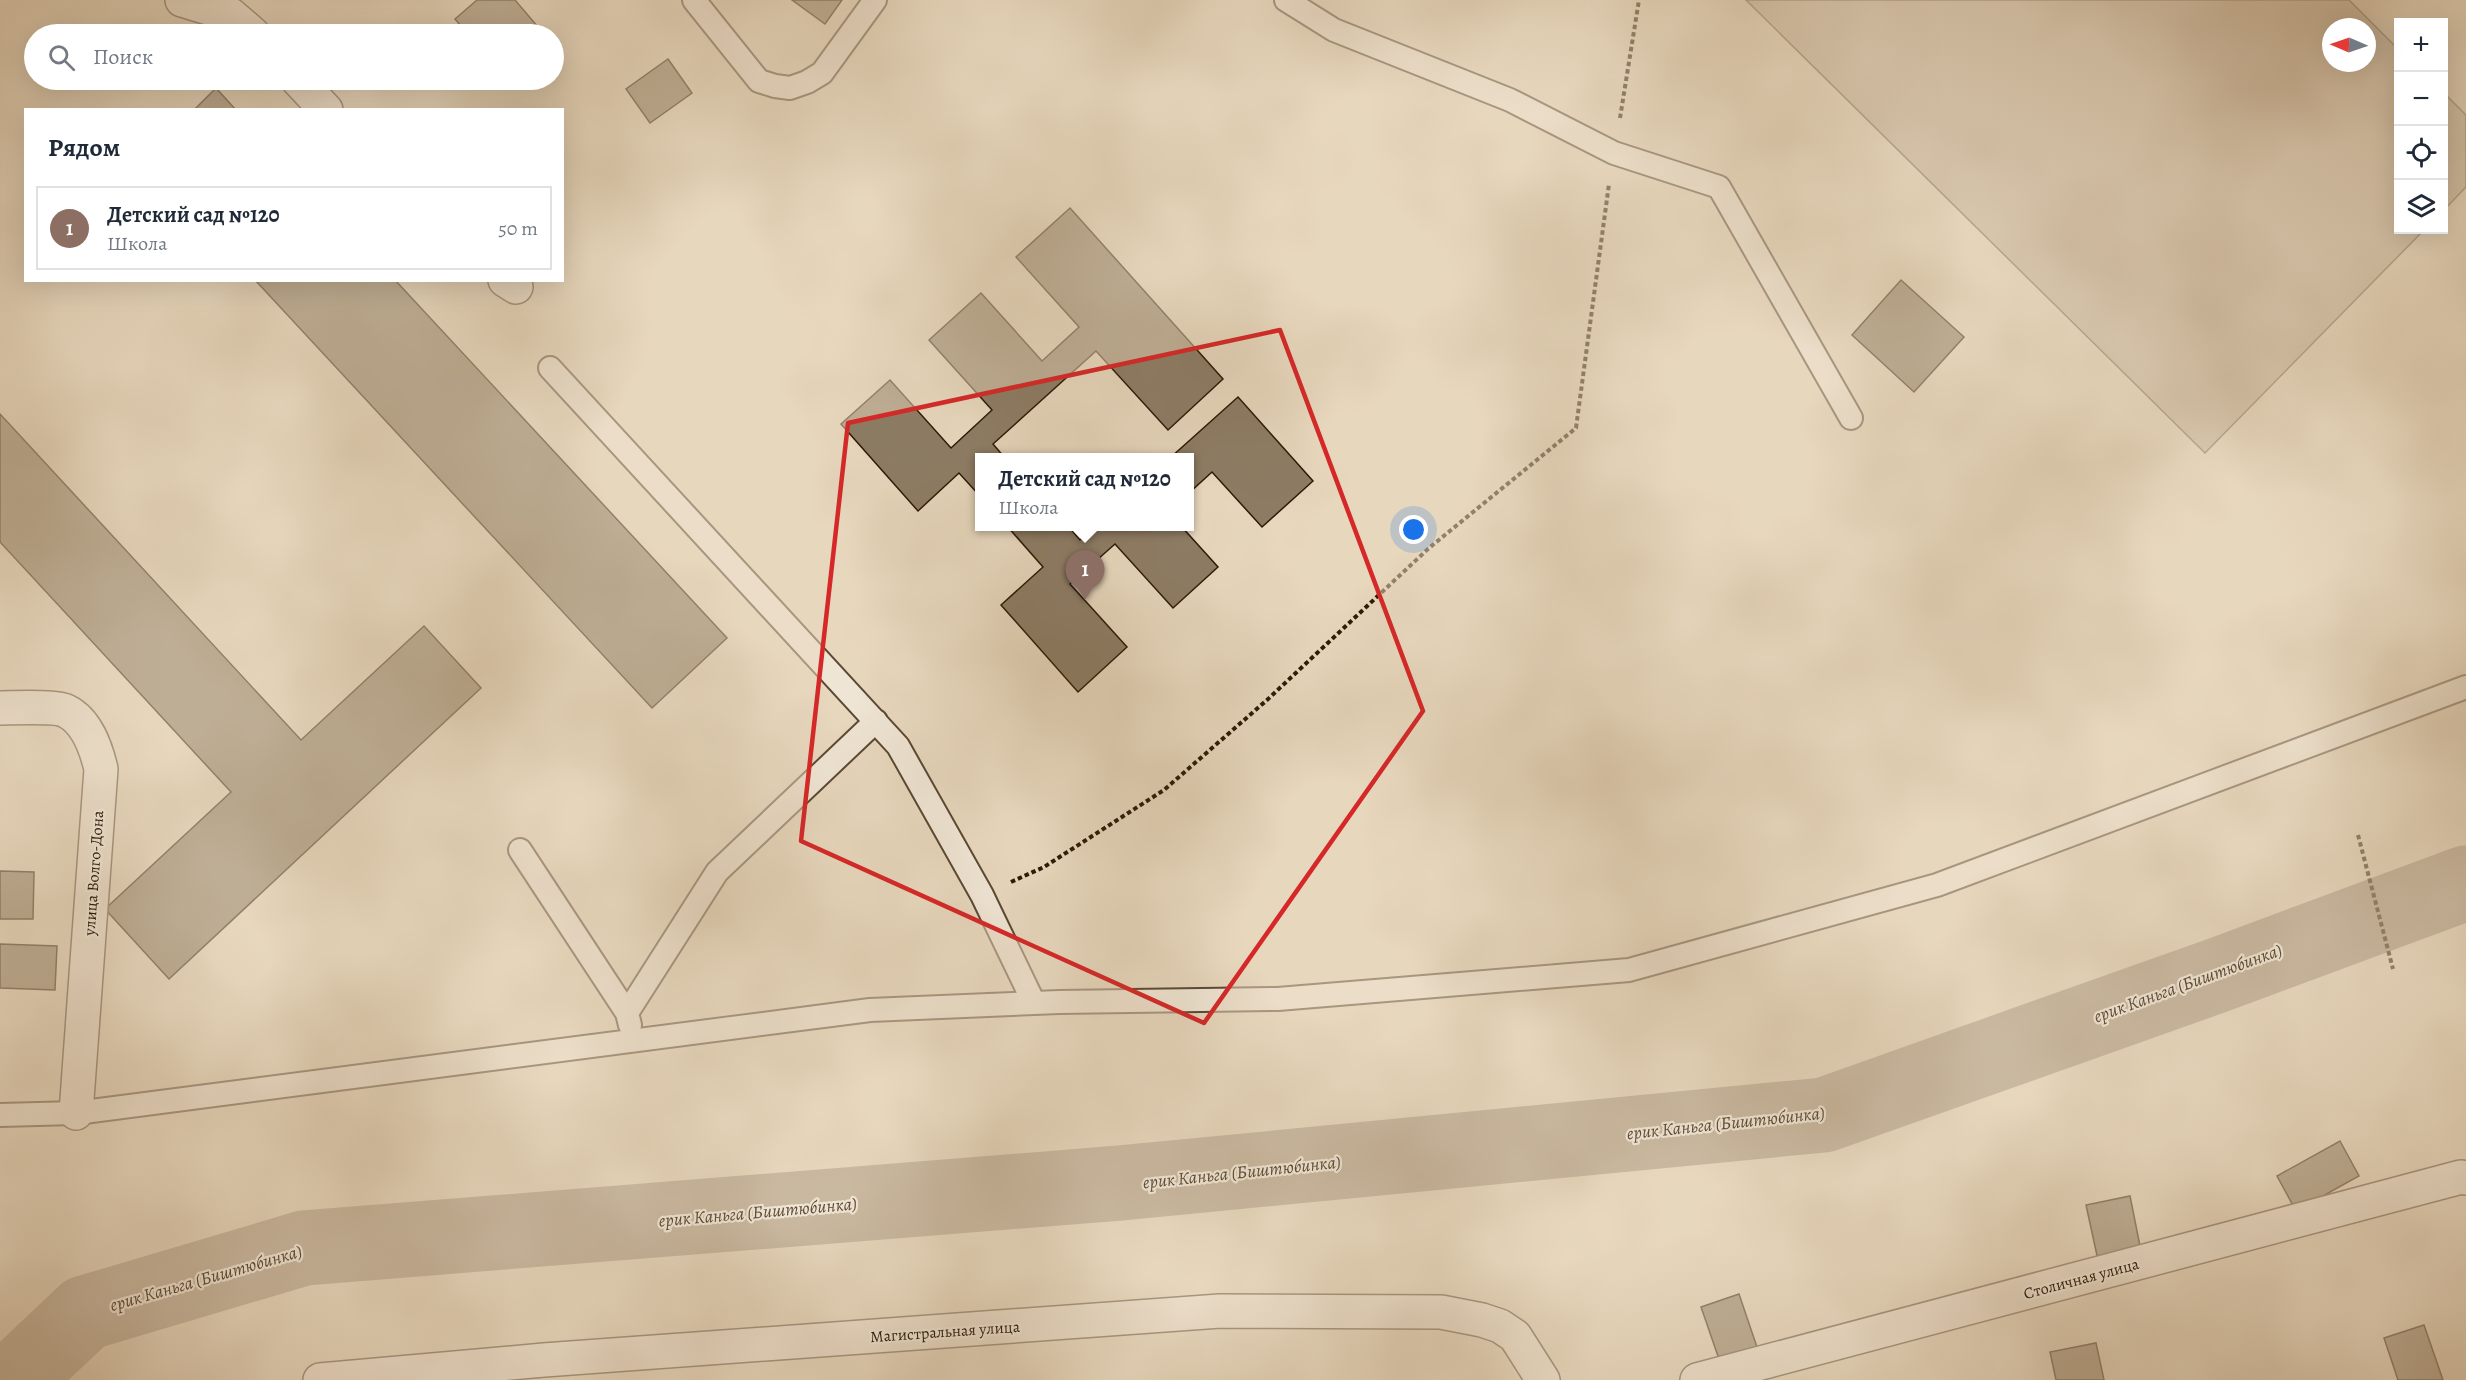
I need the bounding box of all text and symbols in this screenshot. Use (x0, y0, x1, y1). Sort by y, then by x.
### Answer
north arrow (2322, 18, 2376, 72)
map controls (2394, 18, 2448, 234)
button: + (2394, 18, 2448, 72)
search box (24, 24, 564, 90)
icon: search (45, 41, 78, 74)
text: Поиск (93, 42, 153, 72)
button: − (2394, 72, 2448, 126)
button: locate (2394, 126, 2448, 180)
text: Рядом (48, 130, 120, 165)
button: layers (2394, 180, 2448, 234)
text: Детский сад №120 (107, 200, 280, 230)
text: 1 (66, 215, 73, 242)
text: 50 m (498, 215, 538, 242)
text: Школа (107, 230, 167, 257)
popup (975, 453, 1194, 531)
text: Детский сад №120 (998, 464, 1171, 494)
text: Школа (998, 494, 1059, 521)
your location (1399, 515, 1428, 544)
pin: 1 (1066, 550, 1104, 600)
street label: улица Волго-Дона (79, 809, 109, 937)
water label: ерик Каньга (Биштюбинка) (2090, 938, 2286, 1028)
water label: ерик Каньга (Биштюбинка) (1626, 1101, 1826, 1145)
water label: ерик Каньга (Биштюбинка) (1142, 1150, 1342, 1194)
water label: ерик Каньга (Биштюбинка) (658, 1191, 858, 1233)
water label: ерик Каньга (Биштюбинка) (107, 1239, 305, 1317)
street label: Столичная улица (2021, 1253, 2142, 1305)
street label: Магистральная улица (869, 1316, 1021, 1348)

